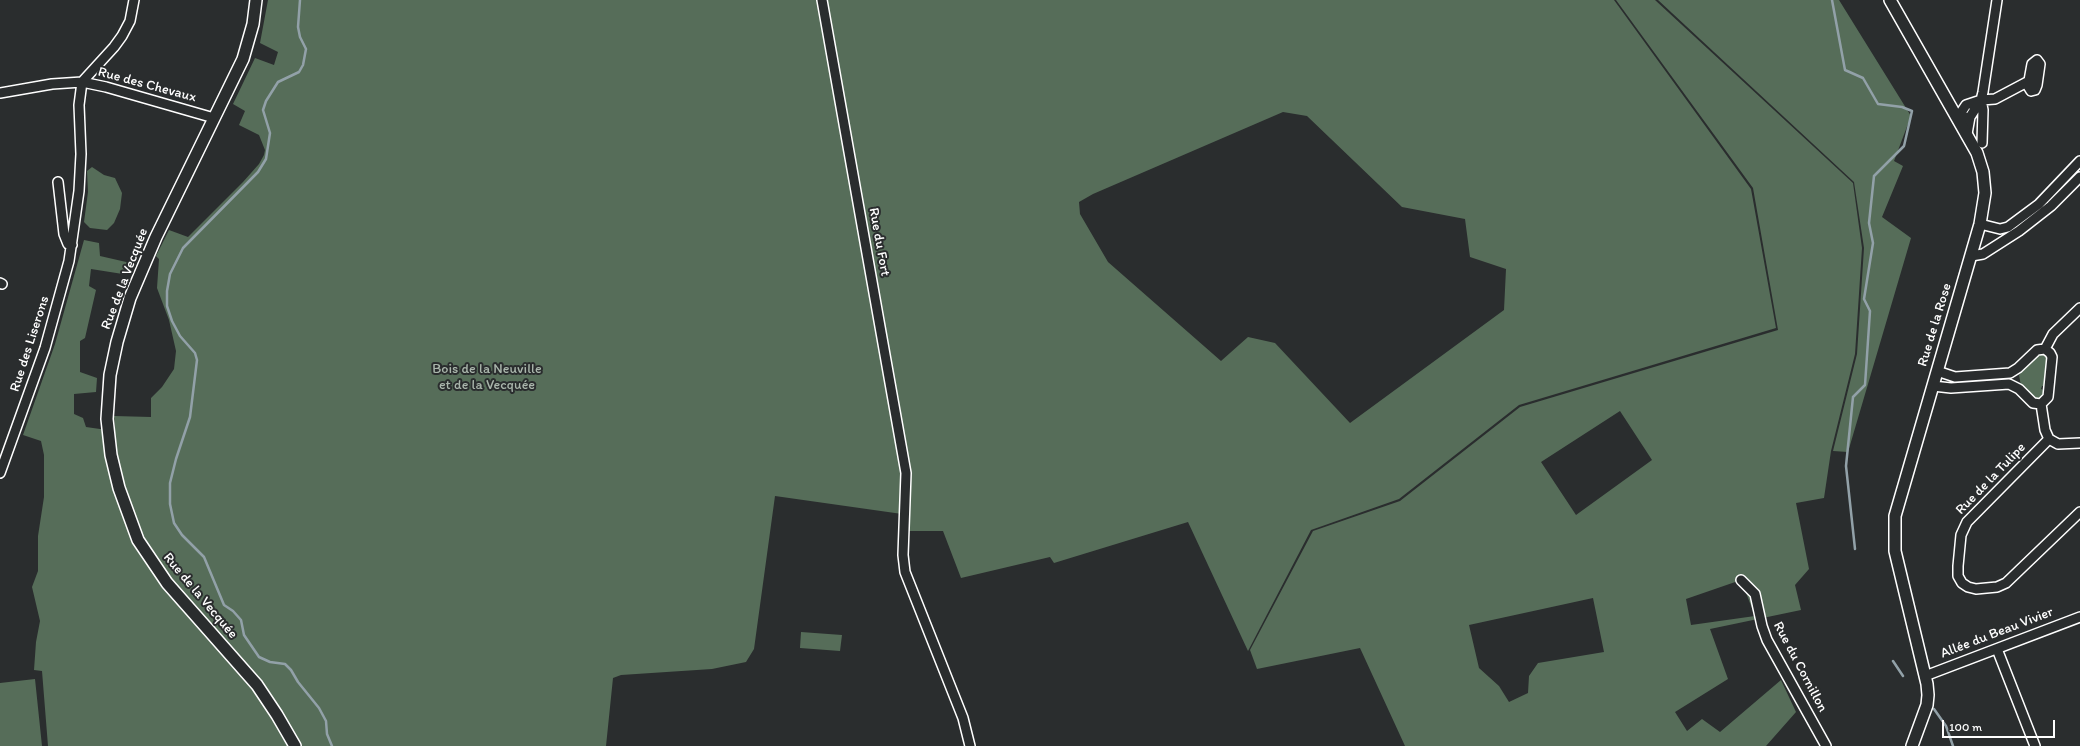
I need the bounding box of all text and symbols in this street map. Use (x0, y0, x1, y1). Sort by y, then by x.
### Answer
street label: Rue des Chevaux (96, 64, 198, 106)
street label: Rue du Fort (865, 206, 893, 278)
street label: Rue de la Vecquée (98, 226, 152, 332)
street label: Rue de la Rose (1914, 281, 1956, 369)
street label: Rue des Liserons (7, 294, 53, 394)
park label: Bois de la Neuville et de la Vecquée (432, 361, 542, 394)
street label: Rue de la Tulipe (1952, 439, 2030, 519)
street label: Rue de la Vecquée (159, 550, 241, 642)
street label: Allée du Beau Vivier (1938, 604, 2056, 662)
street label: Rue du Cornillon (1769, 619, 1831, 715)
scale bar (1944, 712, 2057, 738)
text: 100 m (1949, 720, 1982, 734)

